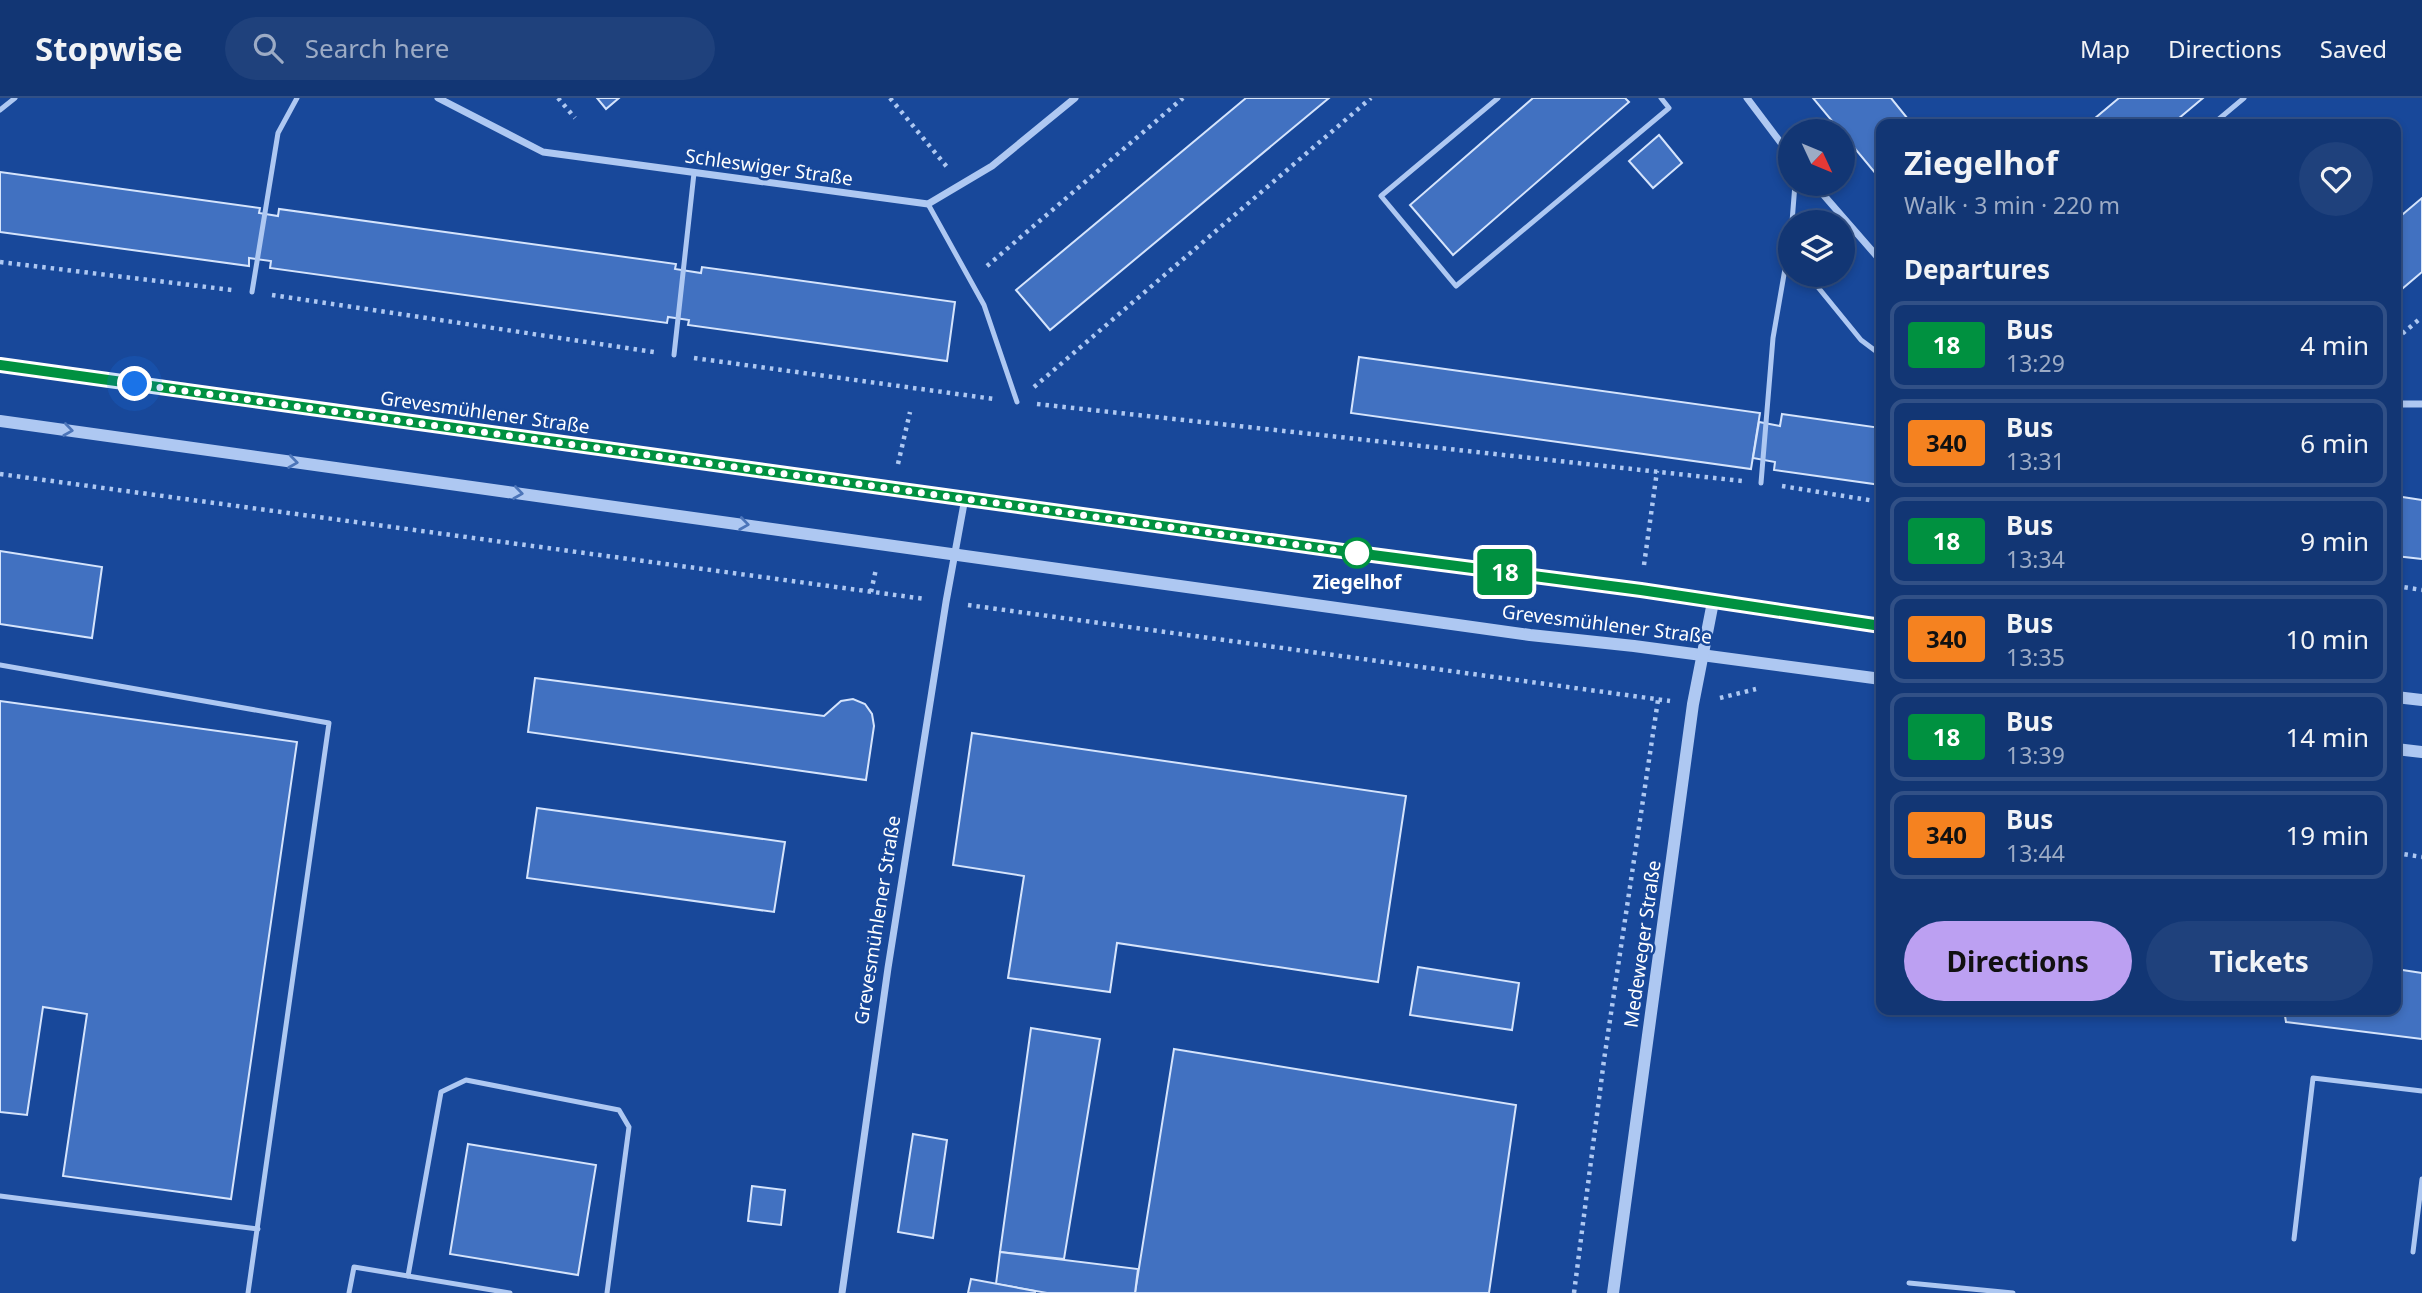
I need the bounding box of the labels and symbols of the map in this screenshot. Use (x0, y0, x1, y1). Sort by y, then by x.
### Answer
north arrow (1778, 119, 1855, 196)
street label: Schleswiger Straße (683, 142, 855, 192)
your location (117, 366, 152, 401)
street label: Grevesmühlener Straße (379, 384, 591, 440)
one-way arrow (62, 423, 73, 438)
one-way arrow (287, 454, 299, 469)
one-way arrow (512, 485, 524, 500)
one-way arrow (738, 517, 749, 532)
marker: Ziegelhof (1342, 538, 1372, 568)
line badge: 18 (1474, 549, 1536, 595)
place label: Ziegelhof (1313, 569, 1403, 595)
street label: Grevesmühlener Straße (1501, 598, 1713, 650)
street label: Grevesmühlener Straße (848, 814, 906, 1026)
street label: Medeweger Straße (1617, 859, 1667, 1029)

